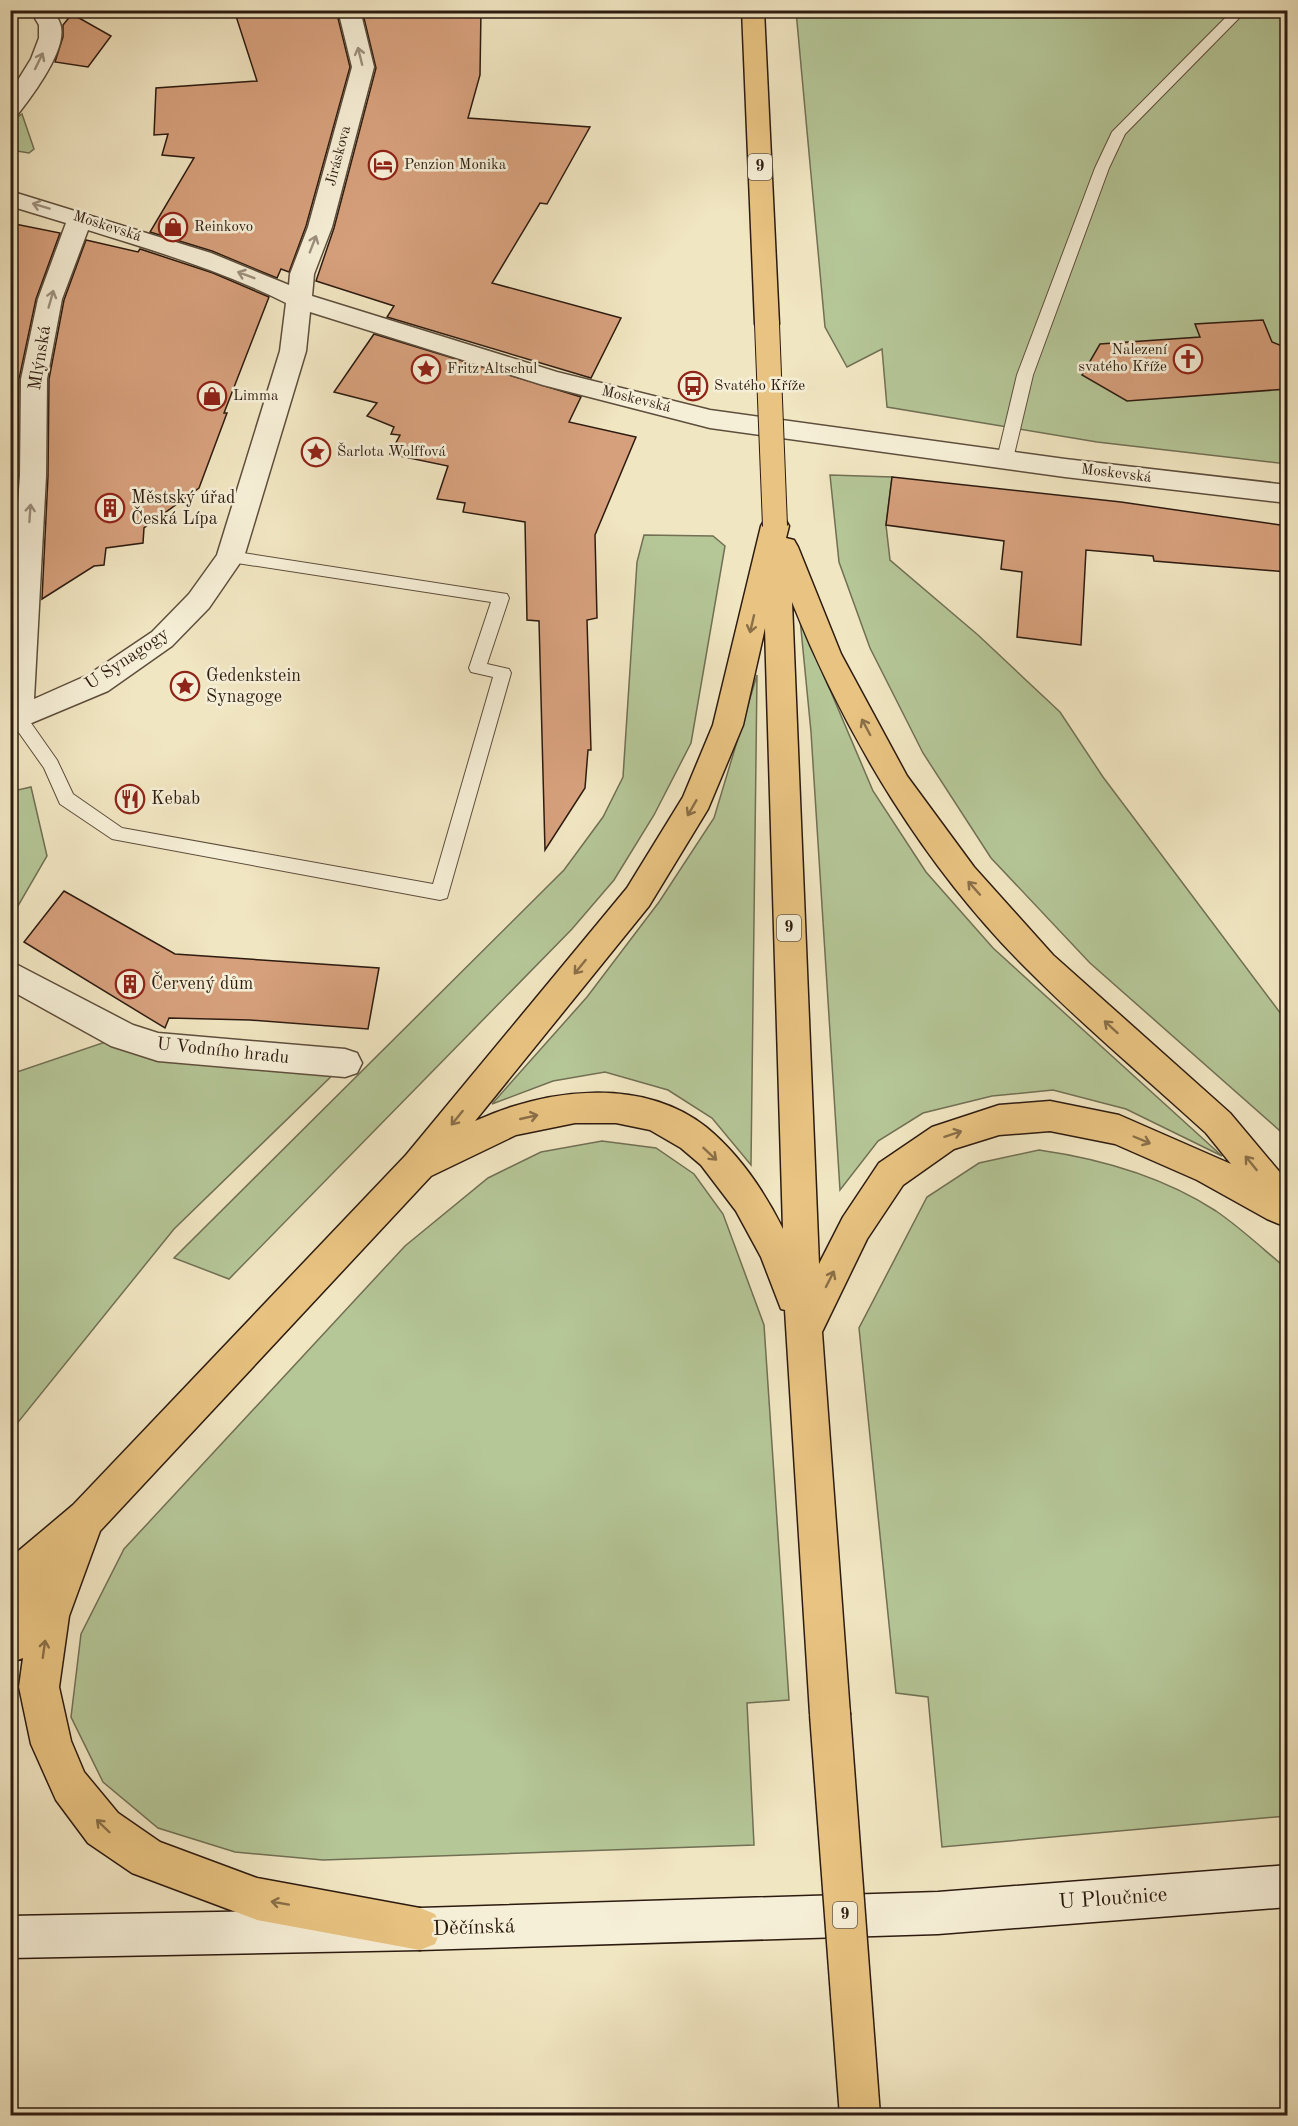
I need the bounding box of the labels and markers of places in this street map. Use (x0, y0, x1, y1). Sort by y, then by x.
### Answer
hotel icon: Penzion Monika (367, 149, 399, 181)
place label: Penzion Monika (404, 158, 507, 173)
shop icon: Reinkovo (157, 211, 189, 243)
place label: Reinkovo (194, 220, 253, 235)
place label: Nalezení svatého Kříže (1079, 343, 1168, 375)
church icon: Nalezení svatého Kříže (1172, 343, 1204, 375)
place icon: Fritz Altschul (410, 353, 442, 385)
place label: Fritz Altschul (447, 362, 537, 377)
bus stop icon: Svatého Kříže (677, 370, 709, 402)
place label: Svatého Kříže (714, 379, 805, 394)
shop icon: Limma (196, 380, 228, 412)
place label: Limma (233, 389, 279, 404)
place icon: Šarlota Wolffová (300, 436, 332, 468)
place label: Šarlota Wolffová (337, 442, 446, 460)
place label: Městský úřad Česká Lípa (131, 489, 236, 528)
building icon: Městský úřad Česká Lípa (94, 492, 126, 524)
place label: Gedenkstein Synagoge (206, 667, 301, 706)
place icon: Gedenkstein Synagoge (169, 670, 201, 702)
restaurant icon: Kebab (114, 783, 146, 815)
place label: Kebab (151, 790, 200, 808)
building icon: Červený dům (114, 968, 146, 1000)
place label: Červený dům (151, 970, 253, 993)

